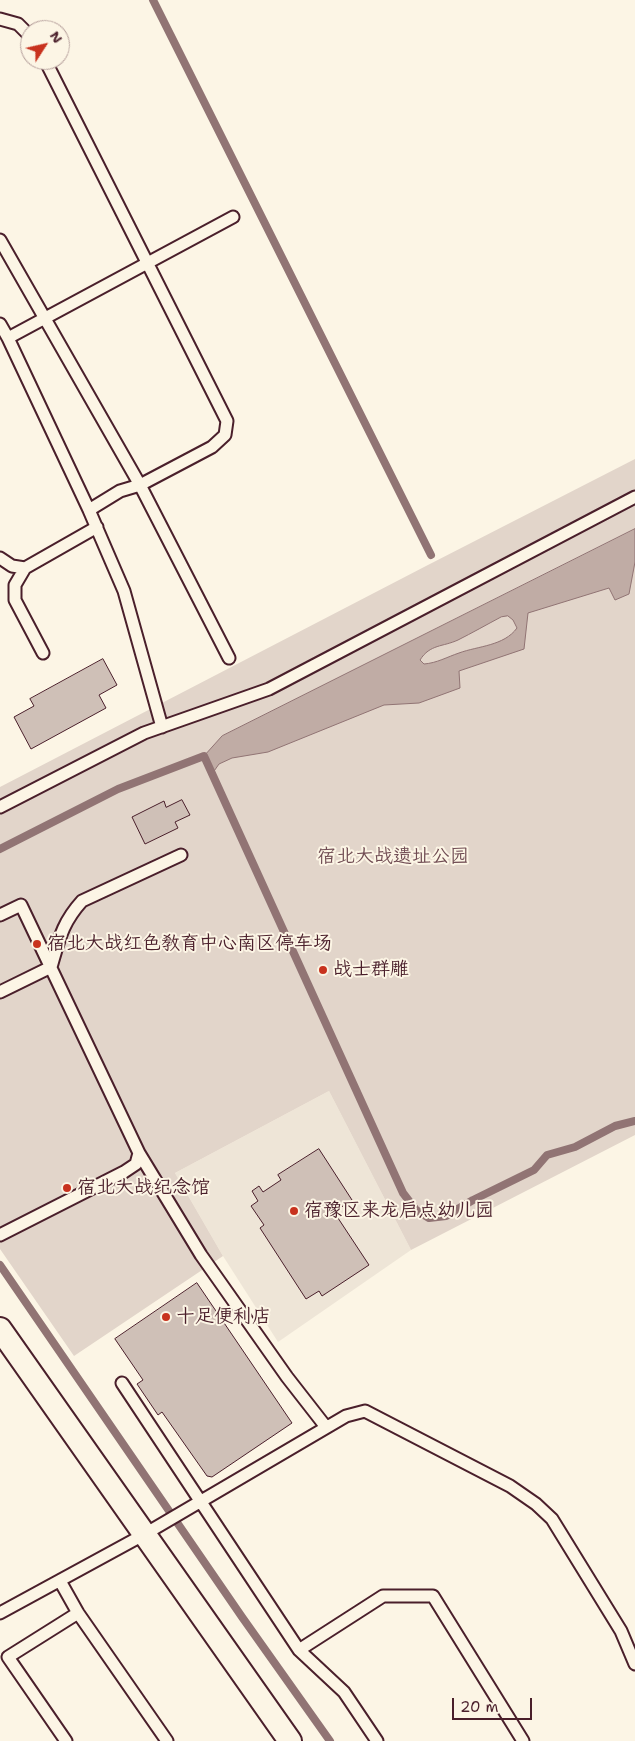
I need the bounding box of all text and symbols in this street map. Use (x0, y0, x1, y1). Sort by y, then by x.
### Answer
north arrow (20, 20, 70, 70)
text: N (46, 27, 67, 47)
park label: 宿北大战遗址公园 (317, 846, 469, 868)
place label: 宿北大战红色教育中心南区停车场 (47, 933, 332, 955)
marker: 宿北大战红色教育中心南区停车场 (31, 938, 43, 950)
place label: 战士群雕 (333, 959, 409, 981)
marker: 战士群雕 (317, 964, 329, 976)
place label: 宿北大战纪念馆 (77, 1177, 210, 1199)
marker: 宿北大战纪念馆 (61, 1182, 73, 1194)
place label: 宿豫区来龙启点幼儿园 (304, 1200, 494, 1222)
marker: 宿豫区来龙启点幼儿园 (288, 1205, 300, 1217)
place label: 十足便利店 (176, 1306, 271, 1328)
marker: 十足便利店 (160, 1311, 172, 1323)
scale bar (455, 1688, 535, 1720)
text: 20 m (460, 1697, 499, 1717)

